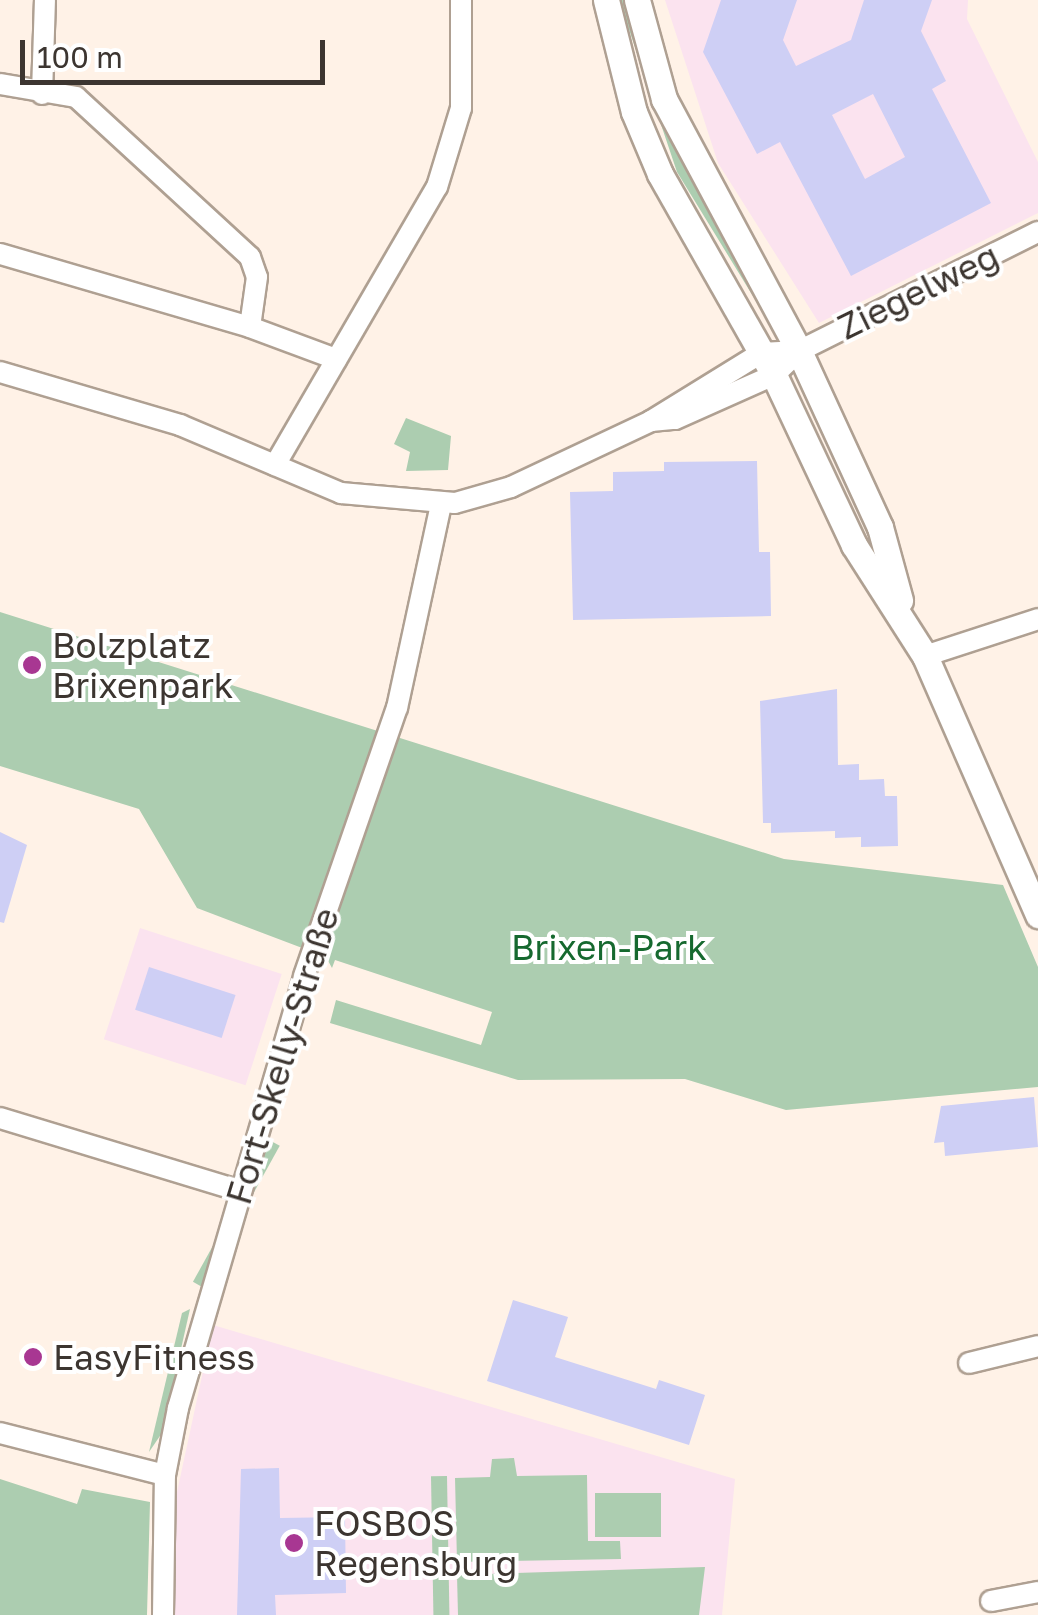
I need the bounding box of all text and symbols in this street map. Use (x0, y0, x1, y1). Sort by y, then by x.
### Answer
scale bar (25, 20, 330, 82)
text: 100 m (37, 39, 123, 75)
street label: Ziegelweg (831, 234, 1005, 348)
place label: Bolzplatz Brixenpark (52, 624, 234, 706)
marker: Bolzplatz Brixenpark (21, 654, 43, 676)
street label: Fort-Skelly-Straße (217, 903, 347, 1209)
park label: Brixen-Park (511, 926, 707, 968)
place label: EasyFitness (53, 1336, 255, 1378)
marker: EasyFitness (22, 1346, 44, 1368)
place label: FOSBOS Regensburg (314, 1502, 517, 1584)
marker: FOSBOS Regensburg (283, 1532, 305, 1554)

